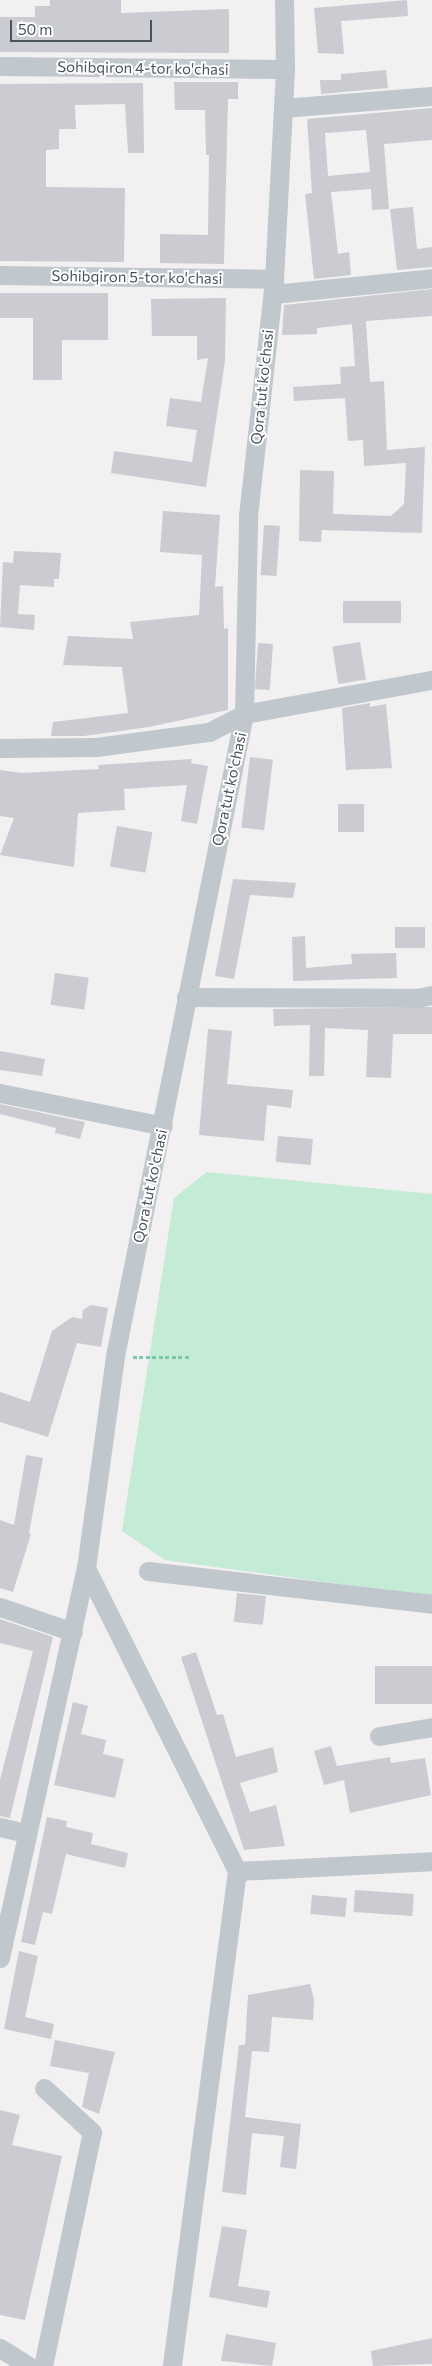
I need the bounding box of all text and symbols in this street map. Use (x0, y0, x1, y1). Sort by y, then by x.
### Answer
scale bar (12, 10, 155, 42)
text: 50 m (18, 20, 52, 38)
street label: Sohibqiron 4-tor ko'chasi (57, 58, 229, 78)
street label: Sohibqiron 5-tor ko'chasi (51, 267, 223, 287)
street label: Qora tut ko'chasi (247, 329, 277, 445)
street label: Qora tut ko'chasi (208, 731, 250, 847)
street label: Qora tut ko'chasi (129, 1128, 171, 1244)

